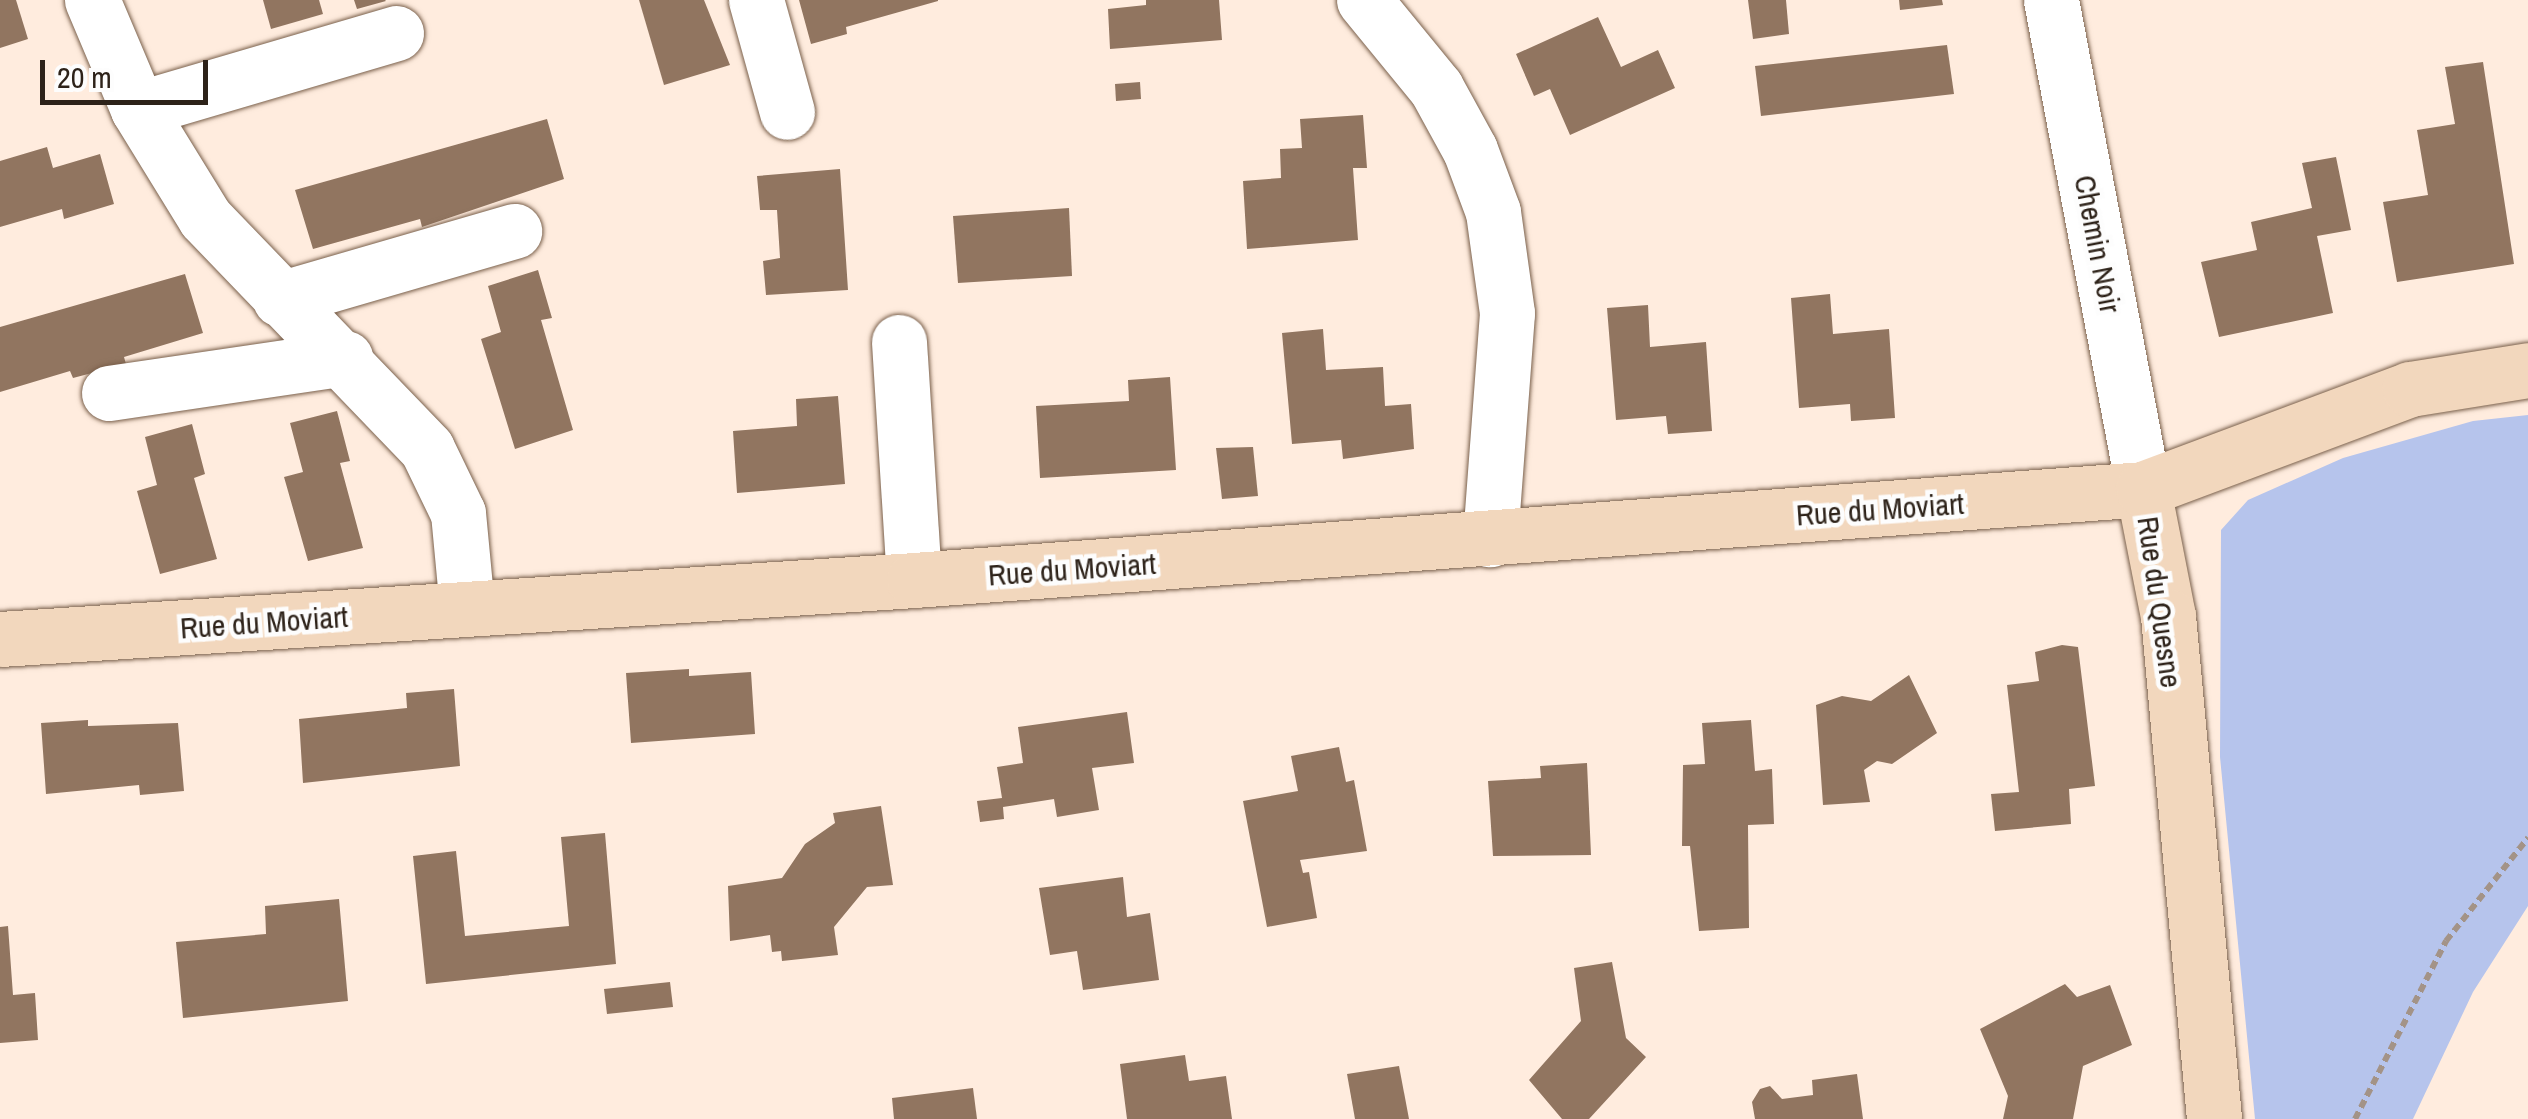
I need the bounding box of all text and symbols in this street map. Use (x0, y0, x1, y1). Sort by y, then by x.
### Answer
scale bar (45, 40, 212, 102)
text: 20 m (57, 57, 112, 97)
street label: Chemin Noir (2067, 172, 2129, 316)
street label: Rue du Moviart (1795, 485, 1965, 533)
street label: Rue du Quesne (2130, 514, 2190, 690)
street label: Rue du Moviart (987, 545, 1157, 593)
street label: Rue du Moviart (179, 598, 349, 646)

